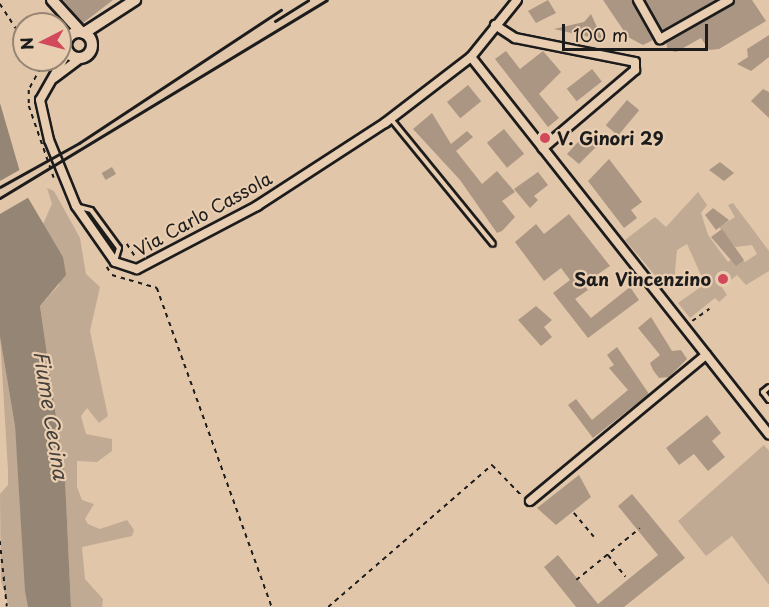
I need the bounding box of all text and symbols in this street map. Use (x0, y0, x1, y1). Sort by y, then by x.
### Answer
north arrow (12, 12, 72, 72)
scale bar (565, 12, 710, 50)
text: 100 m (573, 21, 628, 48)
text: N (13, 36, 39, 51)
place label: V. Ginori 29 (557, 127, 665, 149)
marker: V. Ginori 29 (538, 131, 552, 145)
street label: Via Carlo Cassola (130, 167, 276, 261)
place label: San Vincenzino (575, 268, 711, 290)
marker: San Vincenzino (716, 272, 730, 286)
water label: Fiume Cecina (29, 349, 73, 481)

